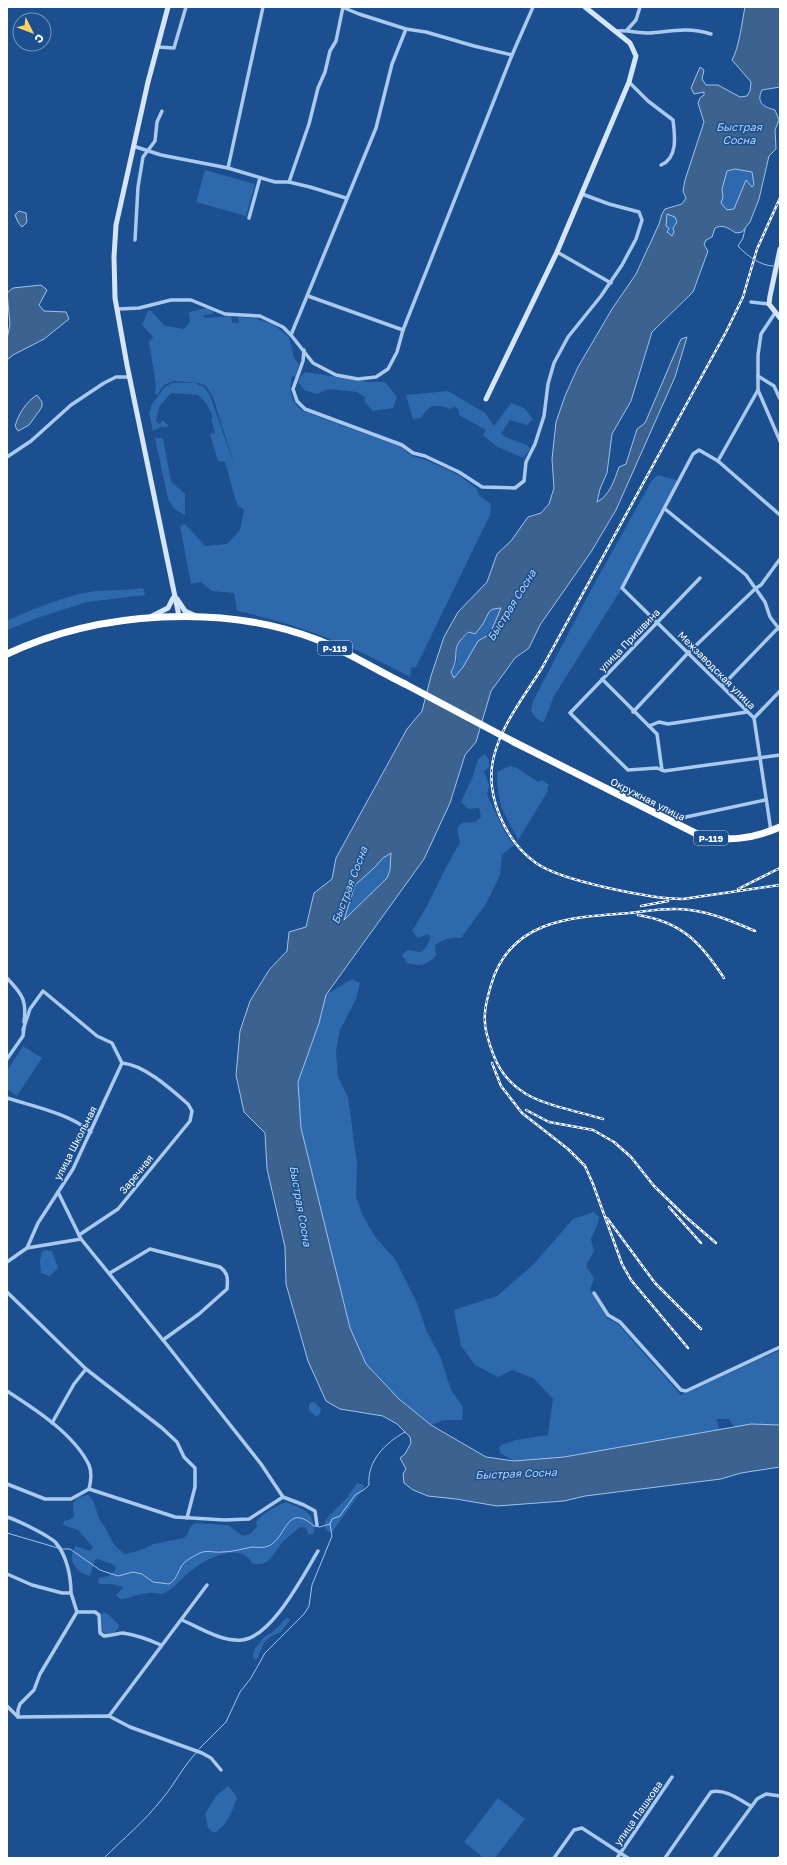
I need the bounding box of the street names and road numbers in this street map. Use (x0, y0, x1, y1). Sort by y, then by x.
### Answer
street label: улица Пришвина (596, 606, 662, 674)
street label: Межзаводская улица (676, 629, 758, 711)
road number: Р-119 (318, 641, 352, 655)
street label: Окружная улица (609, 775, 687, 823)
road number: Р-119 (694, 831, 728, 845)
street label: улица Школьная (51, 1104, 99, 1182)
street label: Заречная (117, 1152, 155, 1196)
street label: улица Пашкова (611, 1778, 665, 1848)

